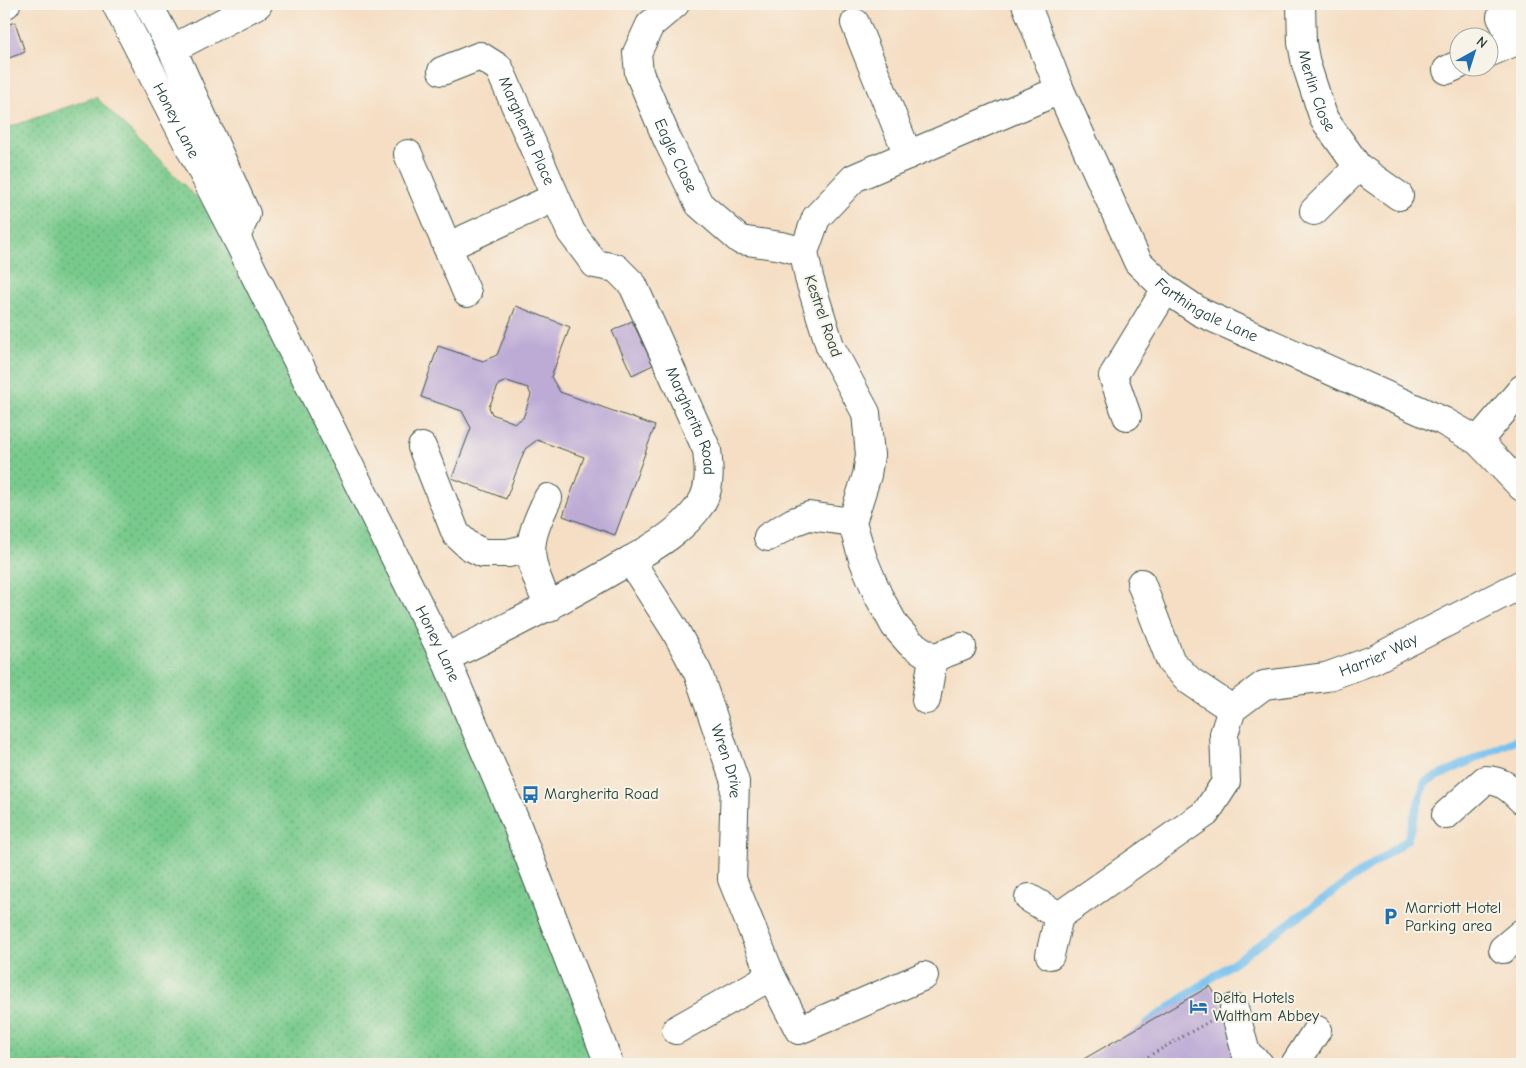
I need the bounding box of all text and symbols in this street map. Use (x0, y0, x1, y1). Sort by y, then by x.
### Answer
north arrow (1448, 28, 1498, 78)
text: N (1473, 33, 1491, 52)
street label: Merlin Close (1295, 48, 1339, 135)
street label: Margherita Place (495, 74, 558, 188)
street label: Honey Lane (149, 80, 203, 161)
street label: Eagle Close (651, 116, 701, 195)
street label: Kestrel Road (801, 273, 845, 359)
street label: Farthingale Lane (1151, 274, 1261, 346)
street label: Margherita Road (662, 364, 718, 475)
street label: Honey Lane (411, 603, 463, 685)
street label: Harrier Way (1337, 629, 1421, 680)
street label: Wren Drive (707, 722, 744, 799)
bus stop icon: Margherita Road (520, 784, 540, 804)
place label: Margherita Road (544, 785, 659, 803)
place label: Marriott Hotel Parking area (1405, 899, 1501, 935)
parking icon: Marriott Hotel Parking area (1381, 907, 1401, 927)
place label: Delta Hotels Waltham Abbey (1213, 989, 1320, 1025)
hotel icon: Delta Hotels Waltham Abbey (1189, 997, 1209, 1017)

